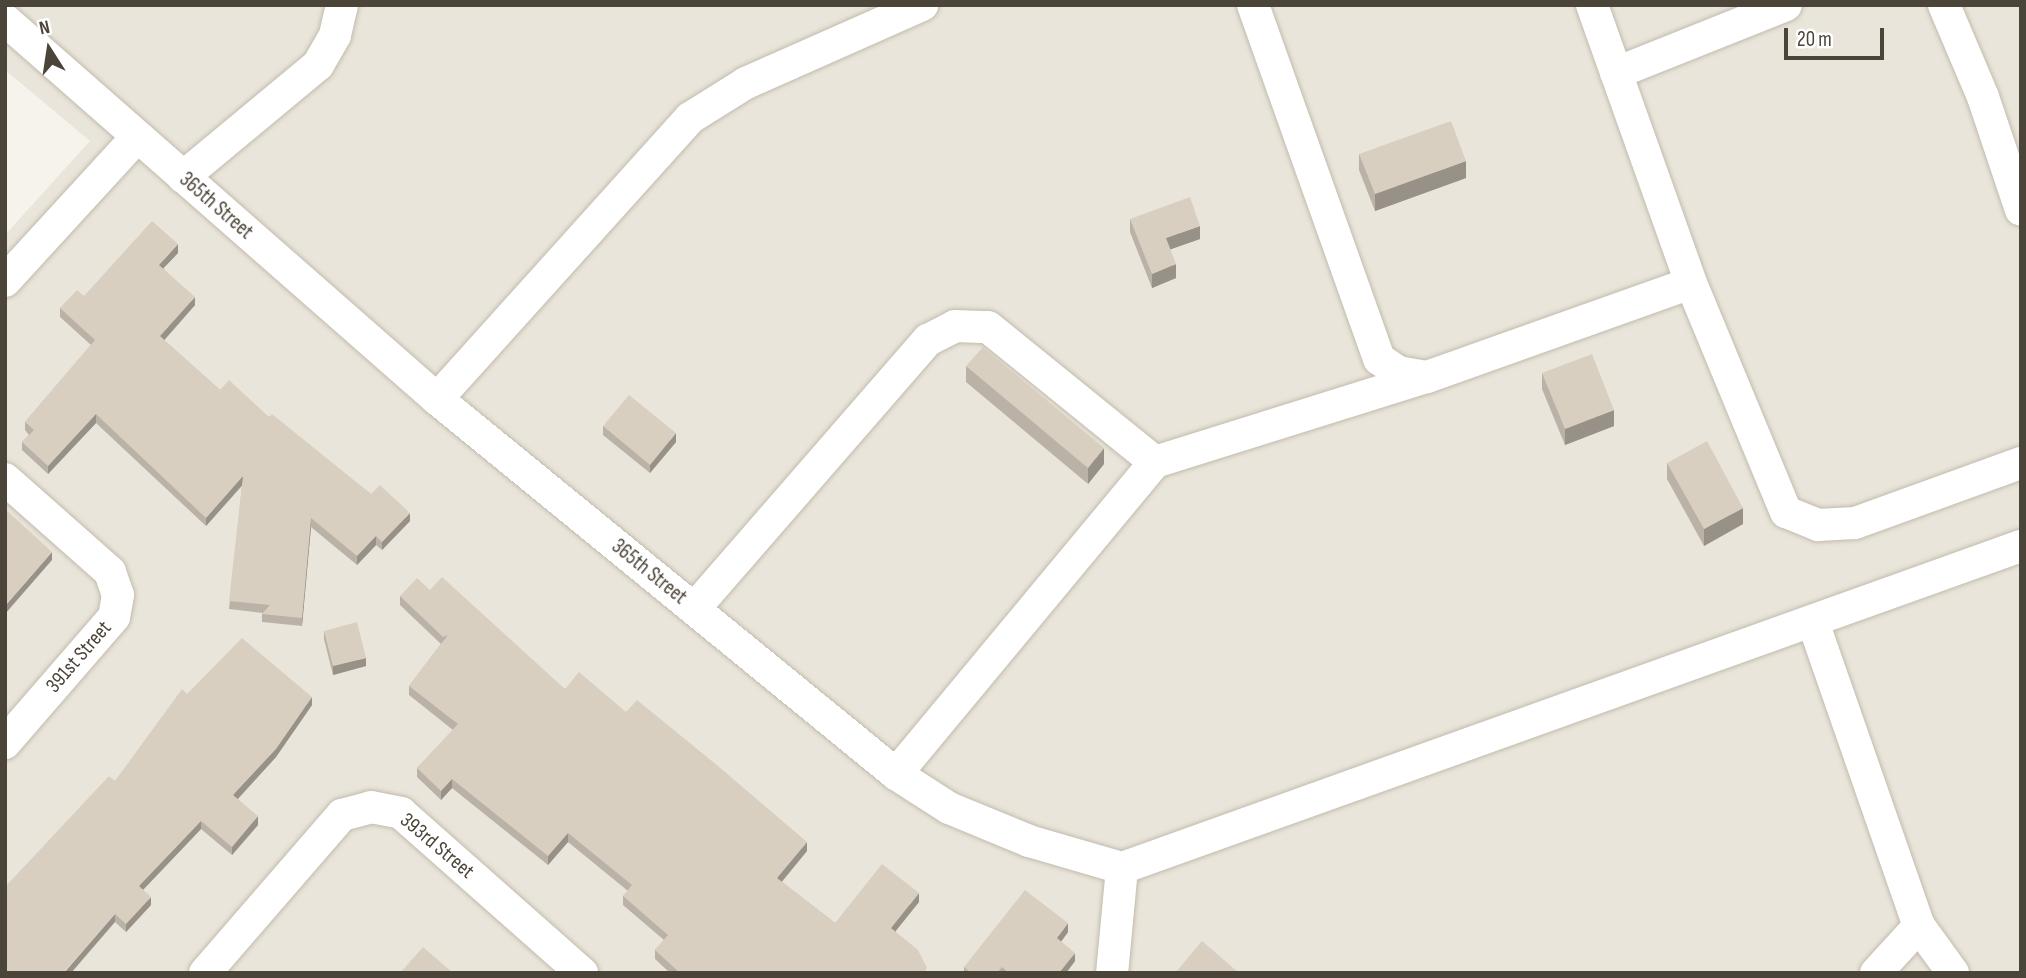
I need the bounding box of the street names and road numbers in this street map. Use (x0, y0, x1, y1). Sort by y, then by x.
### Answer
street label: 365th Street (174, 167, 258, 245)
street label: 365th Street (606, 534, 692, 610)
street label: 391st Street (41, 616, 117, 698)
street label: 393rd Street (395, 808, 479, 884)

